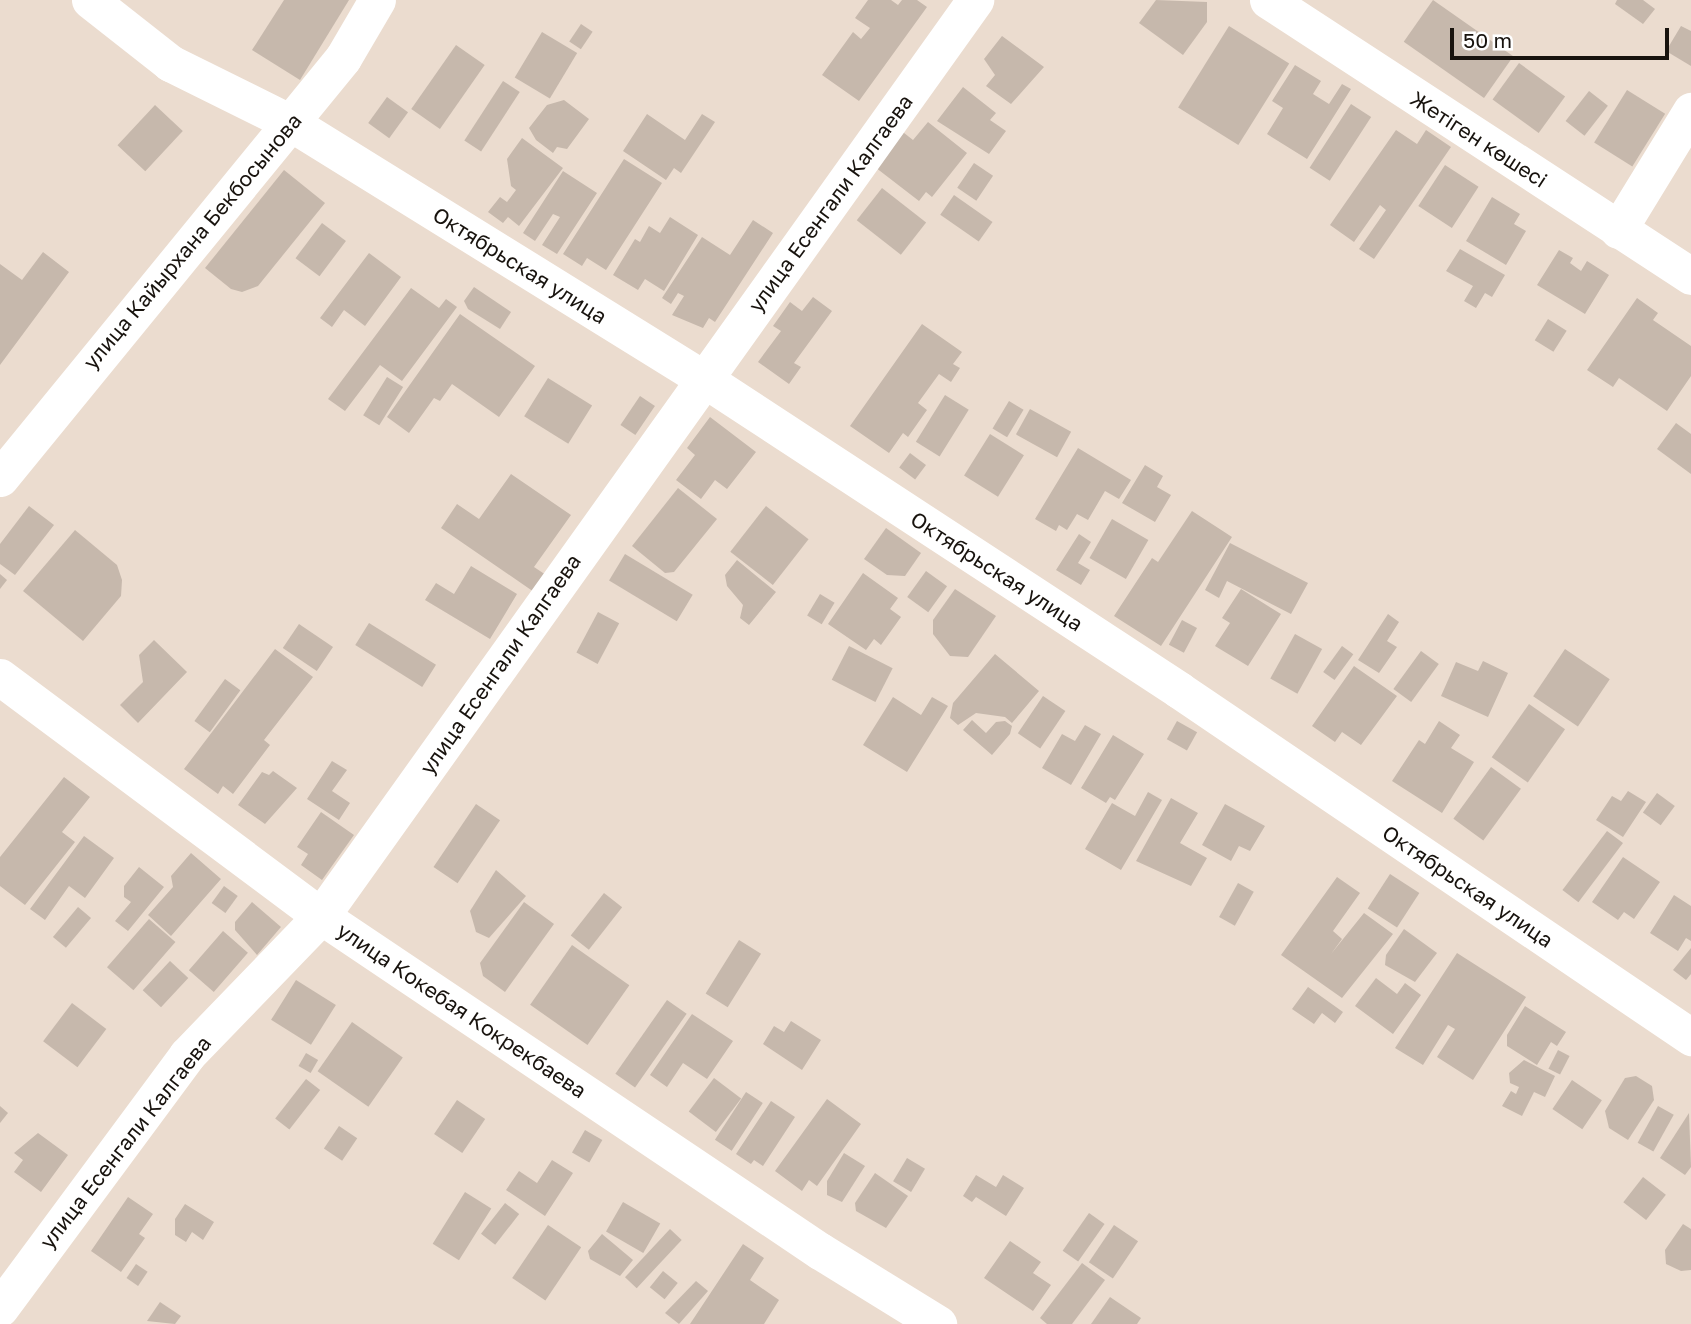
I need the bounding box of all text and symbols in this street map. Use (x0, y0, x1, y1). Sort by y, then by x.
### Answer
scale bar (1453, 14, 1672, 58)
text: 50 m (1463, 27, 1512, 53)
street label: Жетіген көшесі (1406, 85, 1552, 193)
street label: улица Есенгали Калгаева (743, 89, 917, 317)
street label: улица Кайырхана Бекбосынова (78, 108, 306, 374)
street label: Октябрьская улица (428, 201, 612, 329)
street label: Октябрьская улица (906, 506, 1088, 636)
street label: улица Есенгали Калгаева (414, 549, 586, 779)
street label: Октябрьская улица (1378, 820, 1558, 952)
street label: улица Кокебая Кокрекбаева (333, 917, 591, 1103)
street label: улица Есенгали Калгаева (34, 1031, 216, 1253)

